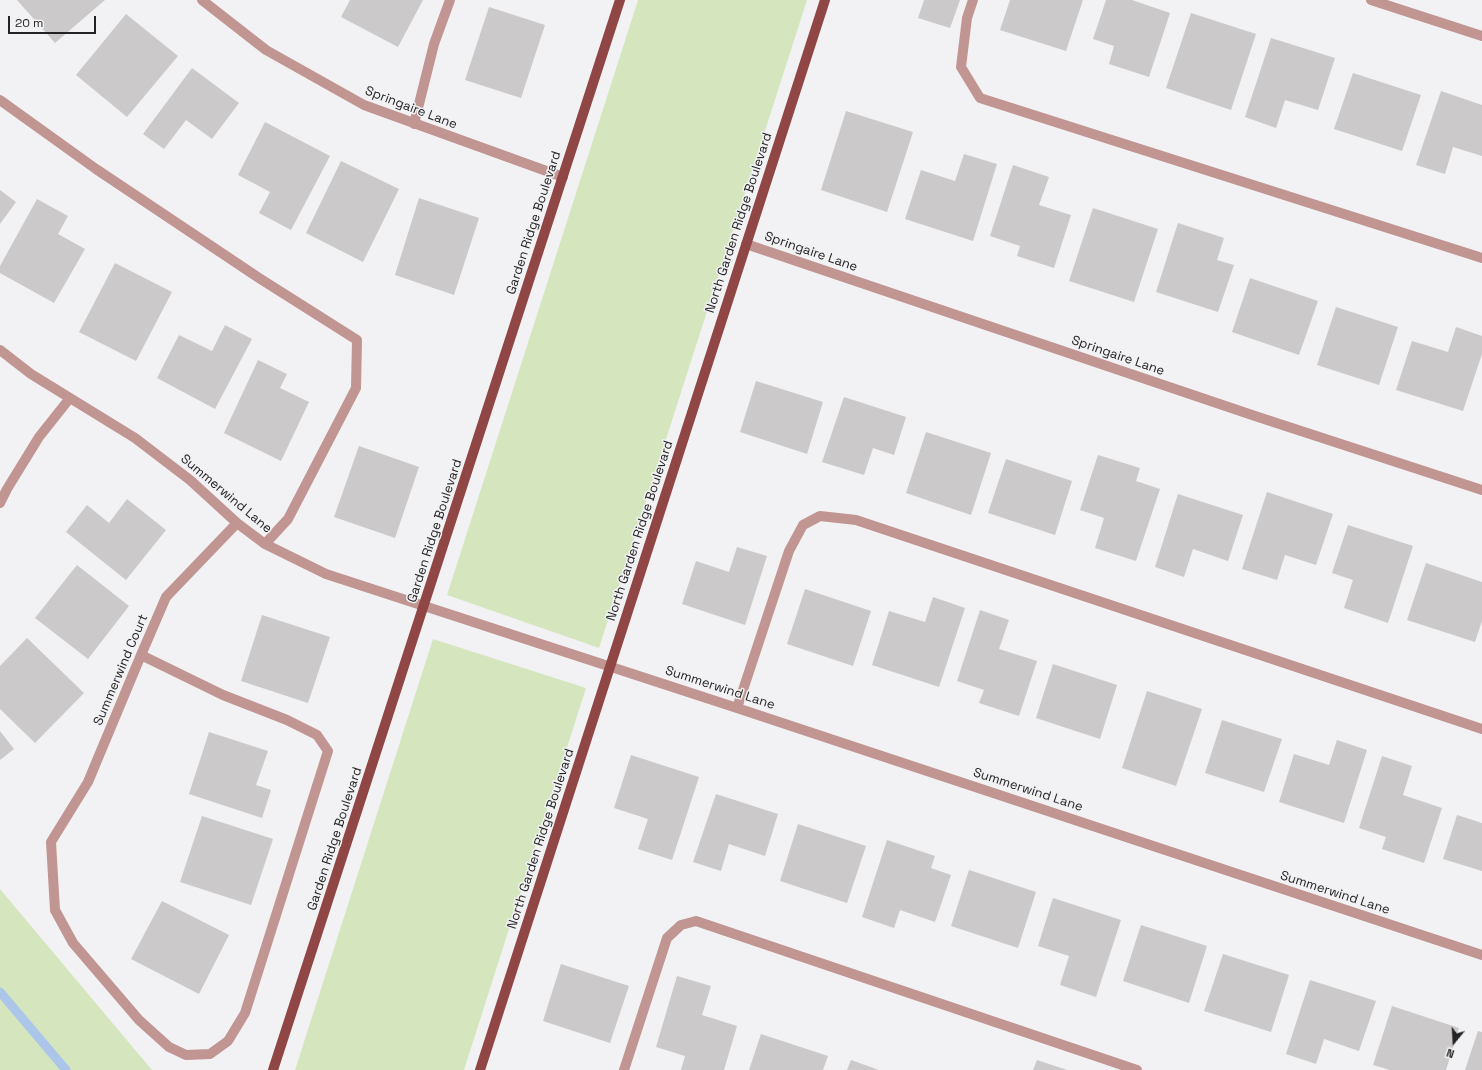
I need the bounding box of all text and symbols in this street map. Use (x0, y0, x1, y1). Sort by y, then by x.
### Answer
scale bar (10, 8, 98, 34)
text: 20 m (15, 15, 43, 31)
street label: Springaire Lane (363, 83, 459, 133)
street label: North Garden Ridge Boulevard (702, 131, 776, 315)
street label: Garden Ridge Boulevard (503, 149, 565, 297)
street label: Springaire Lane (762, 229, 860, 275)
street label: Springaire Lane (1069, 333, 1167, 379)
street label: North Garden Ridge Boulevard (603, 439, 677, 623)
street label: Summerwind Lane (177, 451, 275, 537)
street label: Garden Ridge Boulevard (404, 457, 466, 605)
street label: Summerwind Court (90, 612, 152, 728)
street label: Summerwind Lane (663, 663, 777, 713)
street label: North Garden Ridge Boulevard (504, 747, 578, 931)
street label: Garden Ridge Boulevard (304, 765, 366, 913)
street label: Summerwind Lane (971, 765, 1085, 815)
street label: Summerwind Lane (1278, 868, 1392, 918)
north arrow (1434, 1022, 1474, 1062)
text: N (1445, 1046, 1456, 1061)

